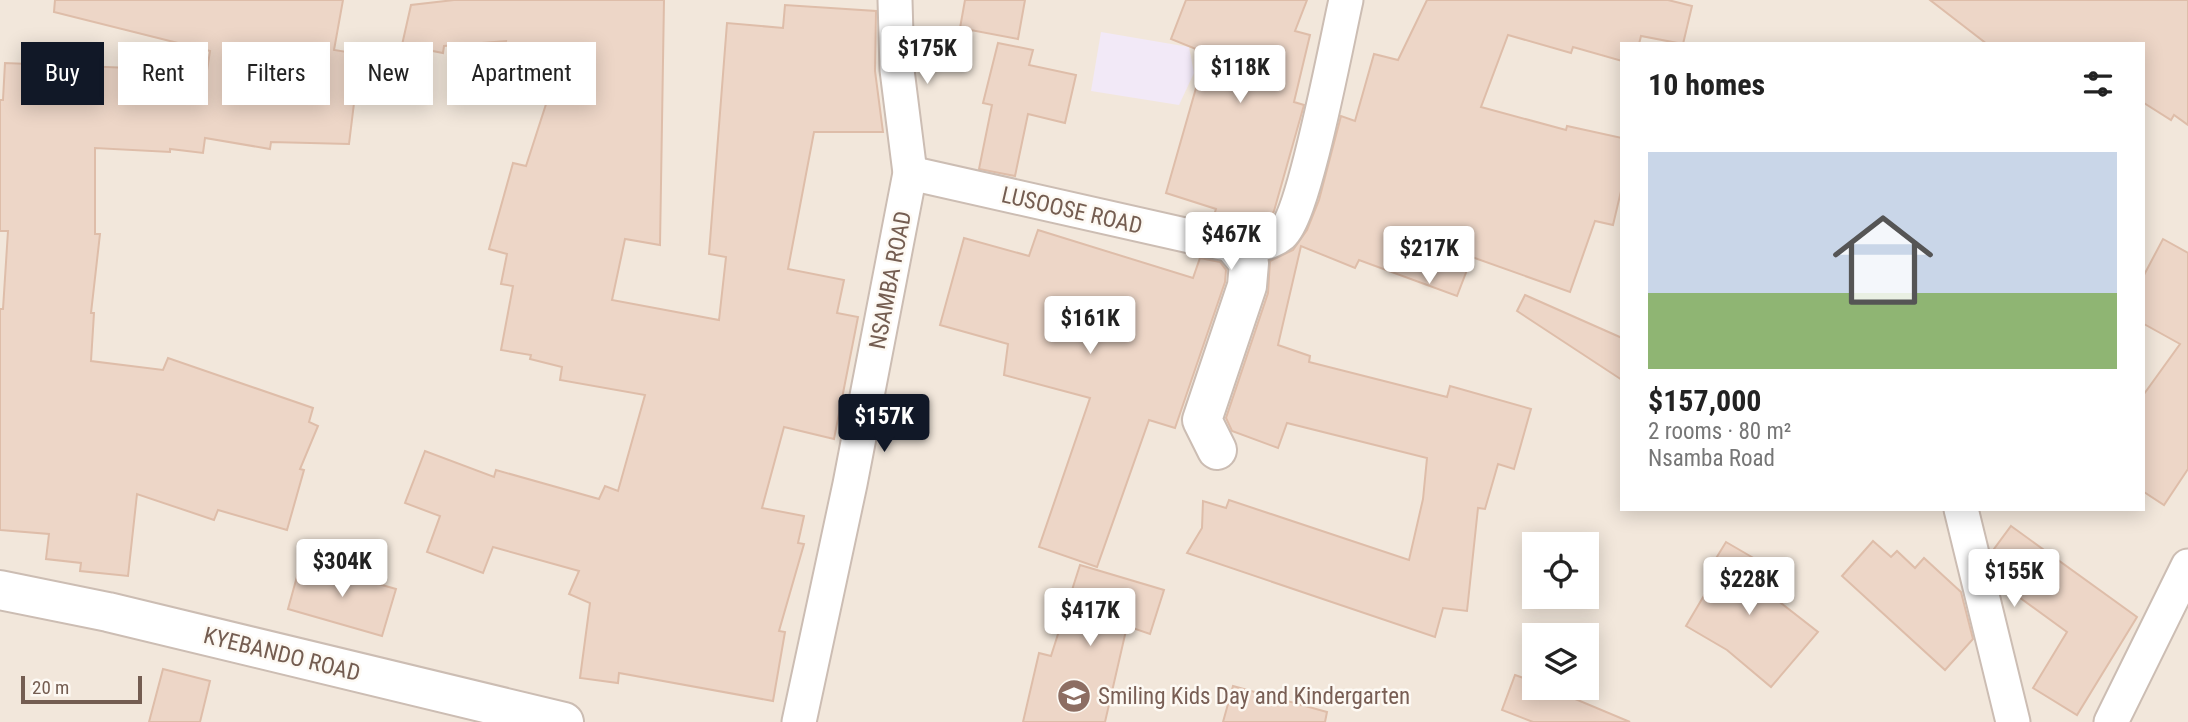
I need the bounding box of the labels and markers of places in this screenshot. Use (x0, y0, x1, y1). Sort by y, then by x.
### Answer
pin: $175K (878, 27, 976, 86)
pin: $118K (1191, 46, 1289, 105)
pin: $467K (1182, 212, 1280, 272)
pin: $217K (1380, 226, 1478, 286)
pin: $161K (1041, 296, 1139, 356)
pin: $157K (835, 394, 933, 454)
pin: $304K (293, 540, 391, 599)
pin: $155K (1965, 550, 2063, 609)
pin: $228K (1700, 558, 1798, 617)
pin: $417K (1041, 588, 1139, 648)
school or university icon: Smiling Kids Day and Kindergarten (1055, 677, 1093, 715)
place label: Smiling Kids Day and Kindergarten (1098, 683, 1410, 710)

